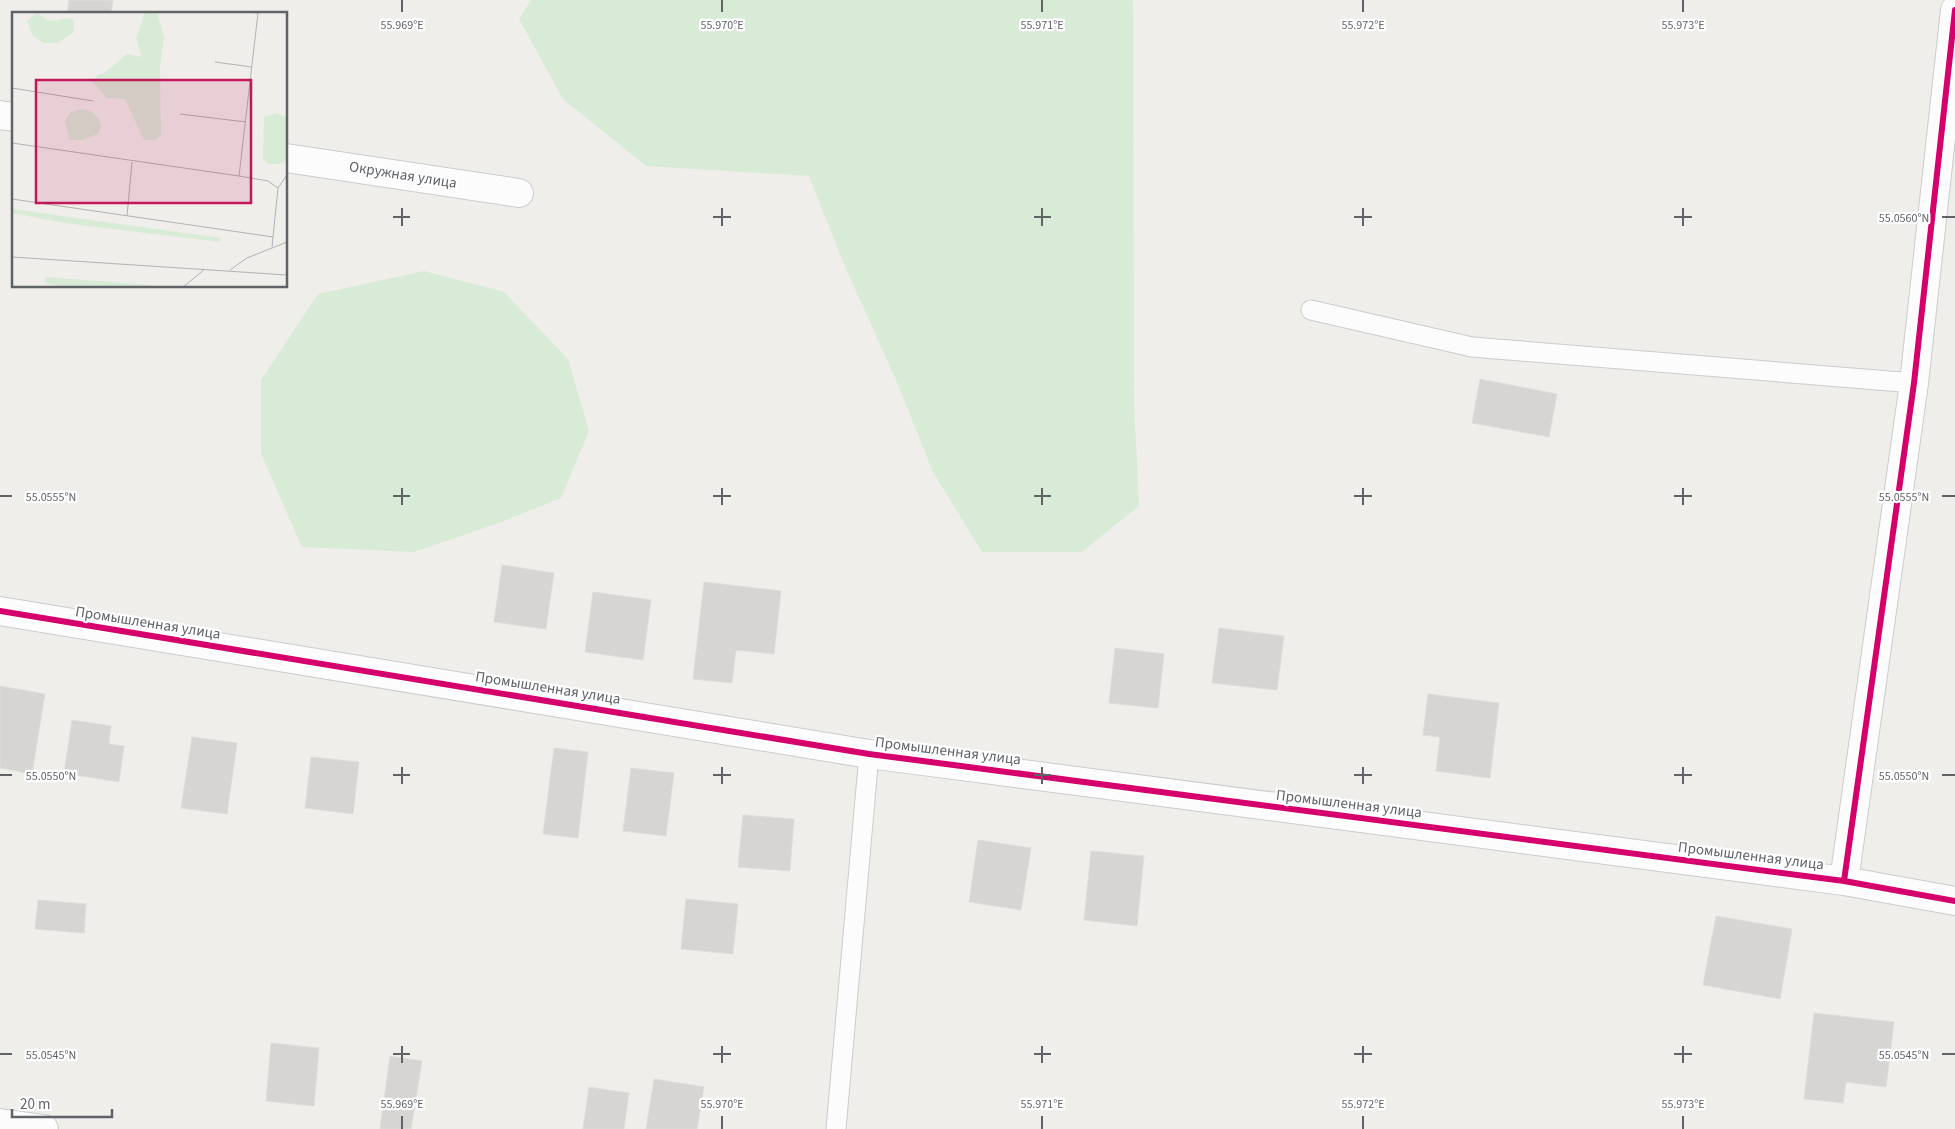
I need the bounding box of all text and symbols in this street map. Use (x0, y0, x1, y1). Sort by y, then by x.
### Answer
inset map (12, 12, 288, 288)
text: 55.969°E (380, 17, 424, 34)
text: 55.970°E (700, 17, 744, 34)
text: 55.971°E (1020, 17, 1064, 34)
text: 55.972°E (1341, 17, 1385, 34)
text: 55.973°E (1661, 17, 1705, 34)
street label: Окружная улица (348, 156, 458, 194)
text: 55.0560°N (1879, 210, 1929, 227)
text: 55.0555°N (26, 489, 76, 506)
text: 55.0555°N (1879, 489, 1929, 506)
street label: Промышленная улица (74, 601, 222, 645)
street label: Промышленная улица (474, 666, 622, 710)
street label: Промышленная улица (874, 732, 1022, 770)
text: 55.0550°N (26, 768, 76, 785)
text: 55.0550°N (1879, 768, 1929, 785)
street label: Промышленная улица (1275, 785, 1423, 823)
street label: Промышленная улица (1677, 837, 1825, 875)
text: 55.0545°N (26, 1047, 76, 1064)
text: 55.0545°N (1879, 1047, 1929, 1064)
scale bar (12, 1086, 112, 1118)
text: 20 m (20, 1094, 50, 1115)
text: 55.969°E (380, 1096, 424, 1113)
text: 55.970°E (700, 1096, 744, 1113)
text: 55.971°E (1020, 1096, 1064, 1113)
text: 55.972°E (1341, 1096, 1385, 1113)
text: 55.973°E (1661, 1096, 1705, 1113)

